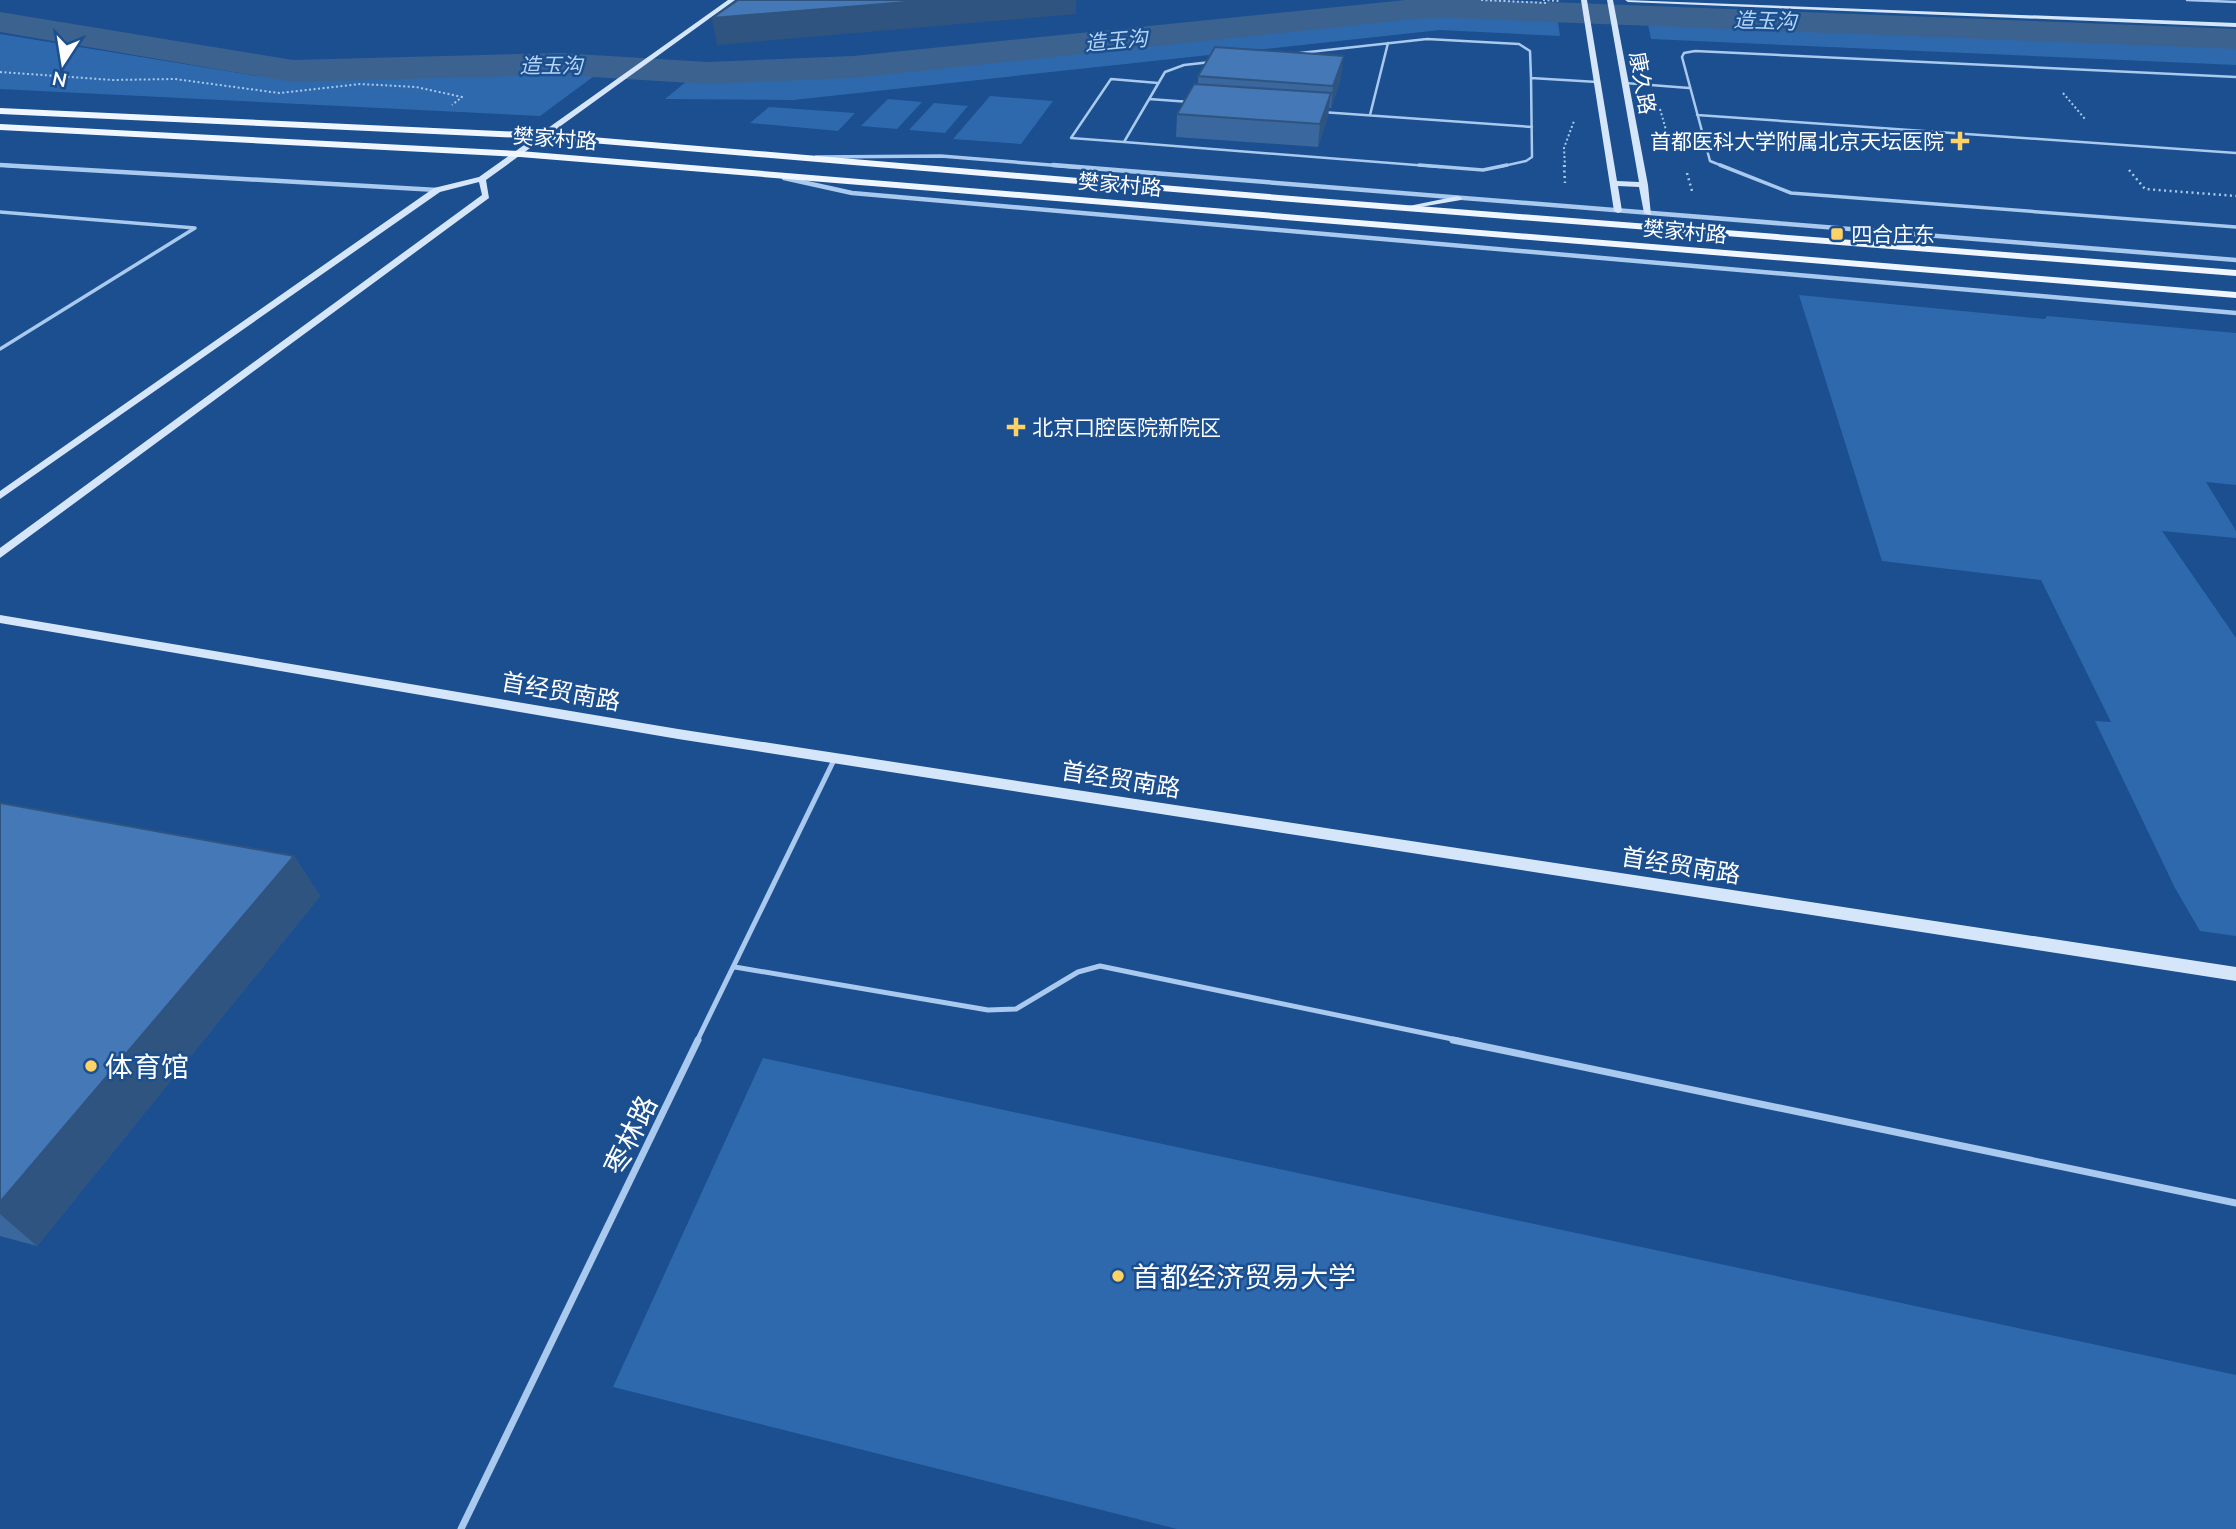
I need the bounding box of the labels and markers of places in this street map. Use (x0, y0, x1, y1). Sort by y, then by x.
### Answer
place label: 首都医科大学附属北京天坛医院 (1650, 128, 1944, 154)
marker: 首都医科大学附属北京天坛医院 (1950, 131, 1970, 151)
place label: 四合庄东 (1851, 221, 1935, 247)
marker: 四合庄东 (1829, 226, 1845, 242)
place label: 北京口腔医院新院区 (1032, 414, 1221, 440)
marker: 北京口腔医院新院区 (1006, 417, 1026, 437)
place label: 体育馆 (105, 1049, 189, 1084)
marker: 体育馆 (83, 1058, 99, 1074)
place label: 首都经济贸易大学 (1132, 1259, 1356, 1294)
marker: 首都经济贸易大学 (1110, 1268, 1126, 1284)

